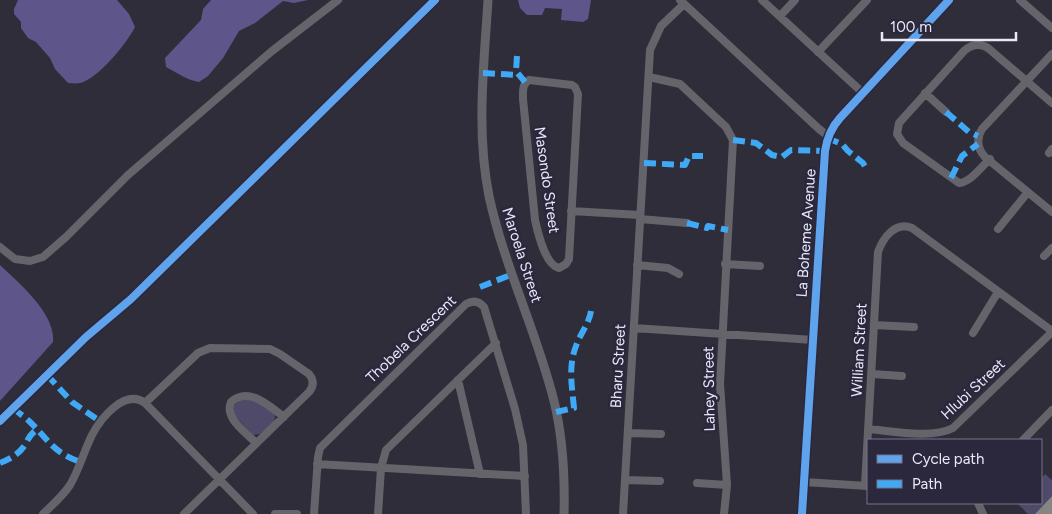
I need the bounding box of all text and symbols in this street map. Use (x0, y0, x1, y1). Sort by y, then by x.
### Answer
scale bar (882, 10, 1016, 42)
text: 100 m (890, 18, 932, 36)
street label: Masondo Street (531, 125, 563, 235)
street label: La Boheme Avenue (793, 168, 819, 298)
street label: Maroela Street (498, 205, 546, 305)
street label: Thobela Crescent (362, 291, 460, 387)
street label: William Street (848, 302, 870, 397)
street label: Bharu Street (607, 323, 629, 409)
street label: Lahey Street (699, 346, 719, 432)
street label: Hlubi Street (937, 355, 1009, 423)
legend (867, 439, 1042, 504)
text: Cycle path (912, 450, 984, 468)
text: Path (912, 475, 942, 493)

